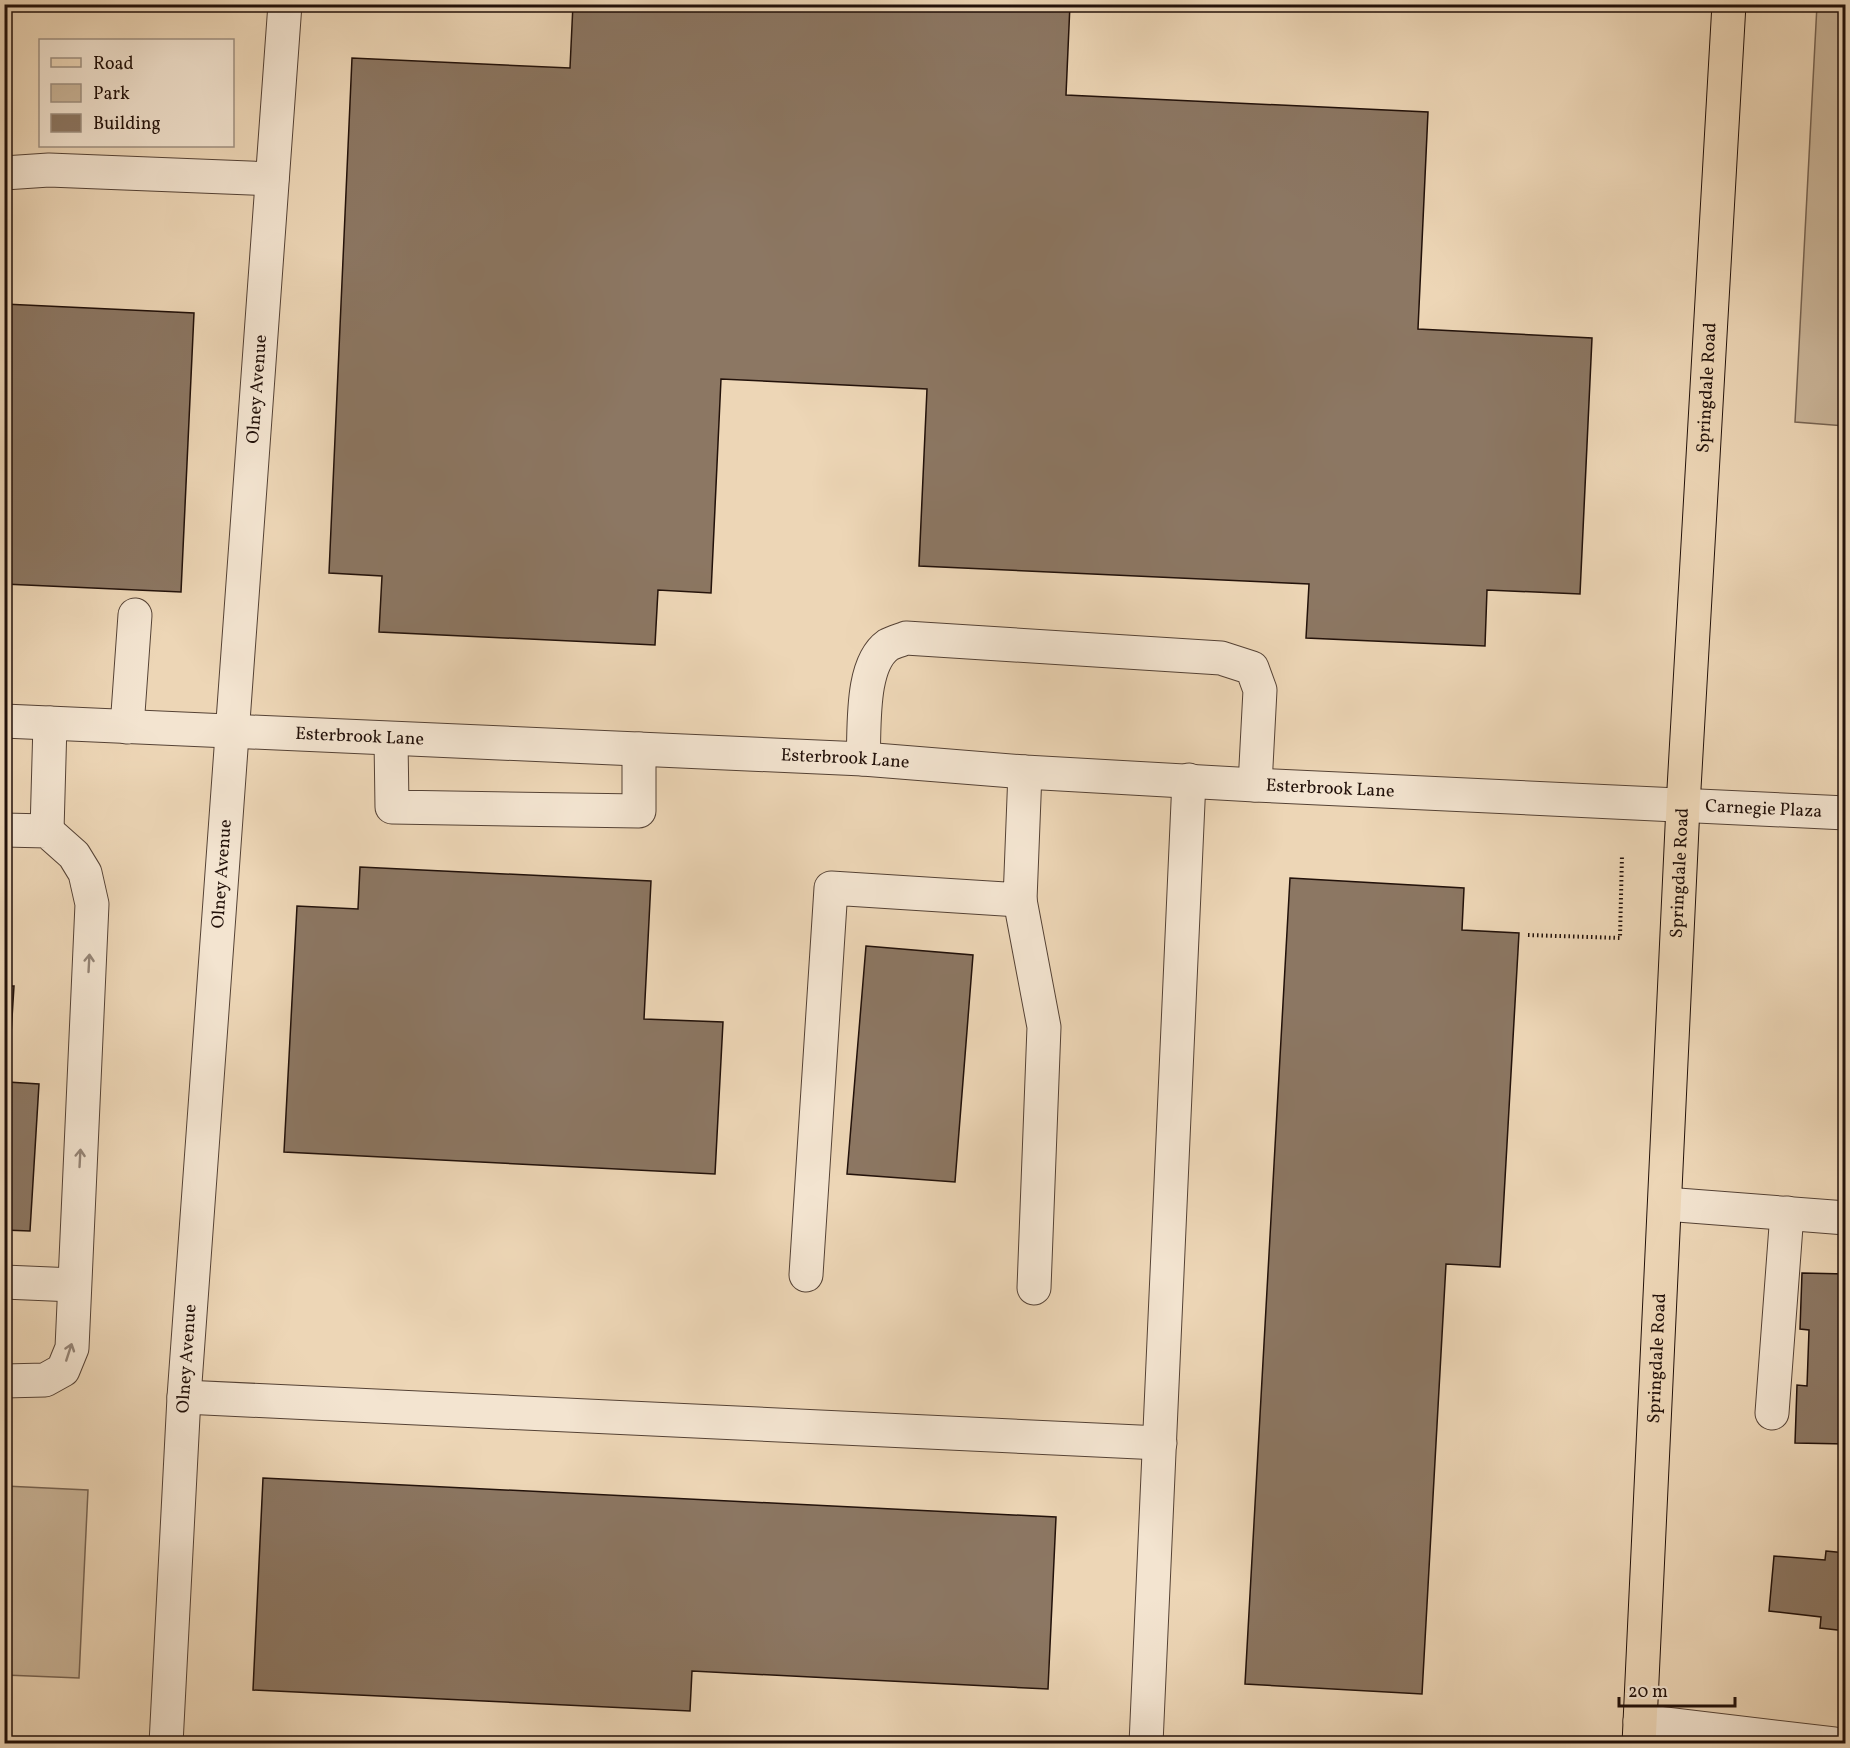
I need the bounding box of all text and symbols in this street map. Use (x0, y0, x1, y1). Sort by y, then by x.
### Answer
legend (39, 39, 234, 147)
text: Road (93, 52, 134, 77)
text: Park (93, 82, 130, 107)
text: Building (93, 112, 161, 137)
street label: Springdale Road (1691, 322, 1723, 454)
street label: Olney Avenue (241, 334, 274, 445)
street label: Esterbrook Lane (295, 721, 425, 752)
street label: Esterbrook Lane (780, 743, 910, 775)
street label: Esterbrook Lane (1265, 773, 1395, 804)
street label: Carnegie Plaza (1705, 794, 1823, 824)
street label: Springdale Road (1664, 807, 1695, 939)
street label: Olney Avenue (206, 818, 238, 929)
one-way arrow (84, 954, 95, 974)
one-way arrow (75, 1149, 86, 1169)
street label: Springdale Road (1642, 1293, 1673, 1424)
street label: Olney Avenue (171, 1303, 203, 1414)
one-way arrow (64, 1343, 75, 1362)
scale bar (1619, 1670, 1734, 1708)
text: 20 m (1628, 1680, 1668, 1705)

